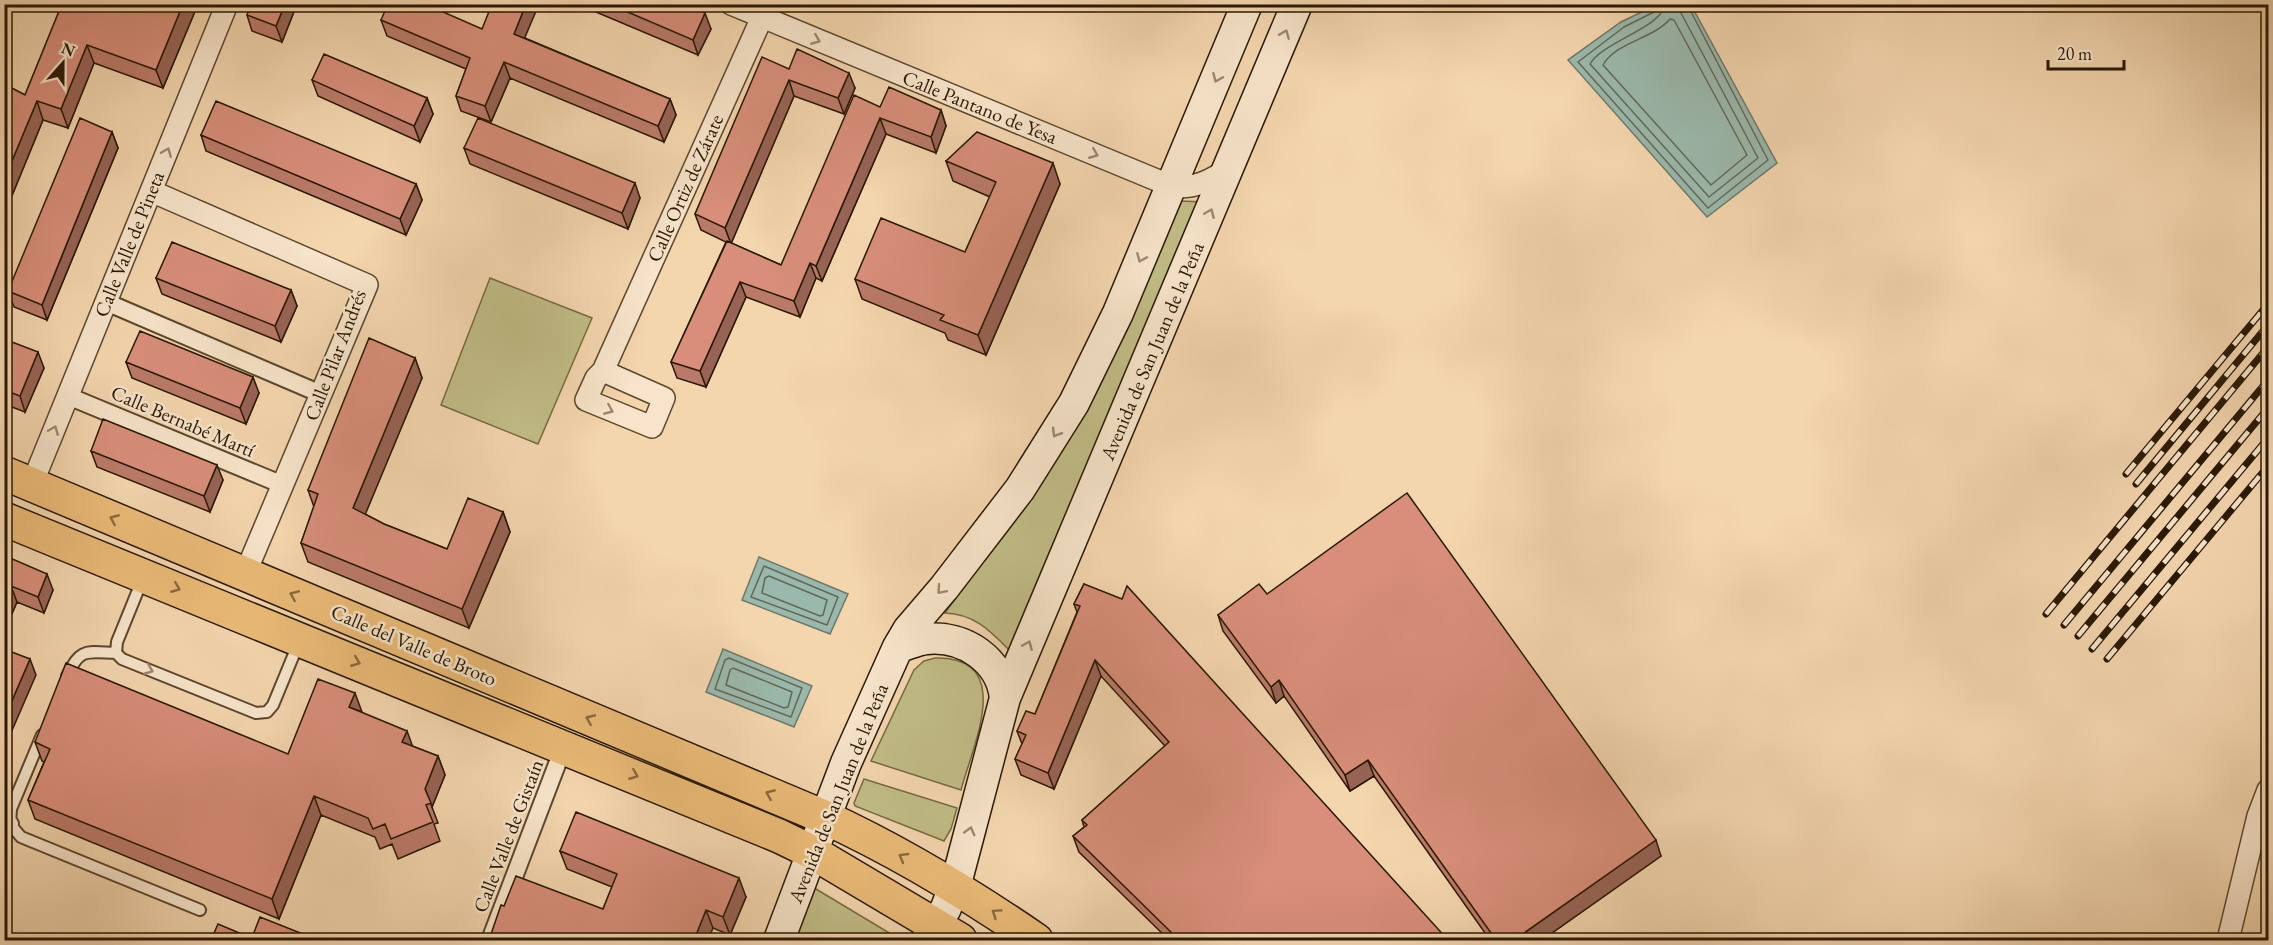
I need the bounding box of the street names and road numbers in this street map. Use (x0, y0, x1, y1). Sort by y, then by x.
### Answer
street label: Calle Pantano de Yesa (899, 64, 1061, 150)
street label: Calle Ortiz de Zárate (641, 110, 729, 266)
street label: Calle Valle de Pineta (88, 167, 170, 321)
street label: Avenida de San Juan de la Peña (1094, 238, 1210, 465)
street label: Calle Pilar Andrés (298, 286, 372, 424)
street label: Calle Bernabé Martí (107, 379, 259, 463)
street label: Calle del Valle de Broto (327, 598, 501, 692)
street label: Avenida de San Juan de la Peña (782, 679, 894, 908)
street label: Calle Valle de Gistaín (467, 755, 549, 916)

